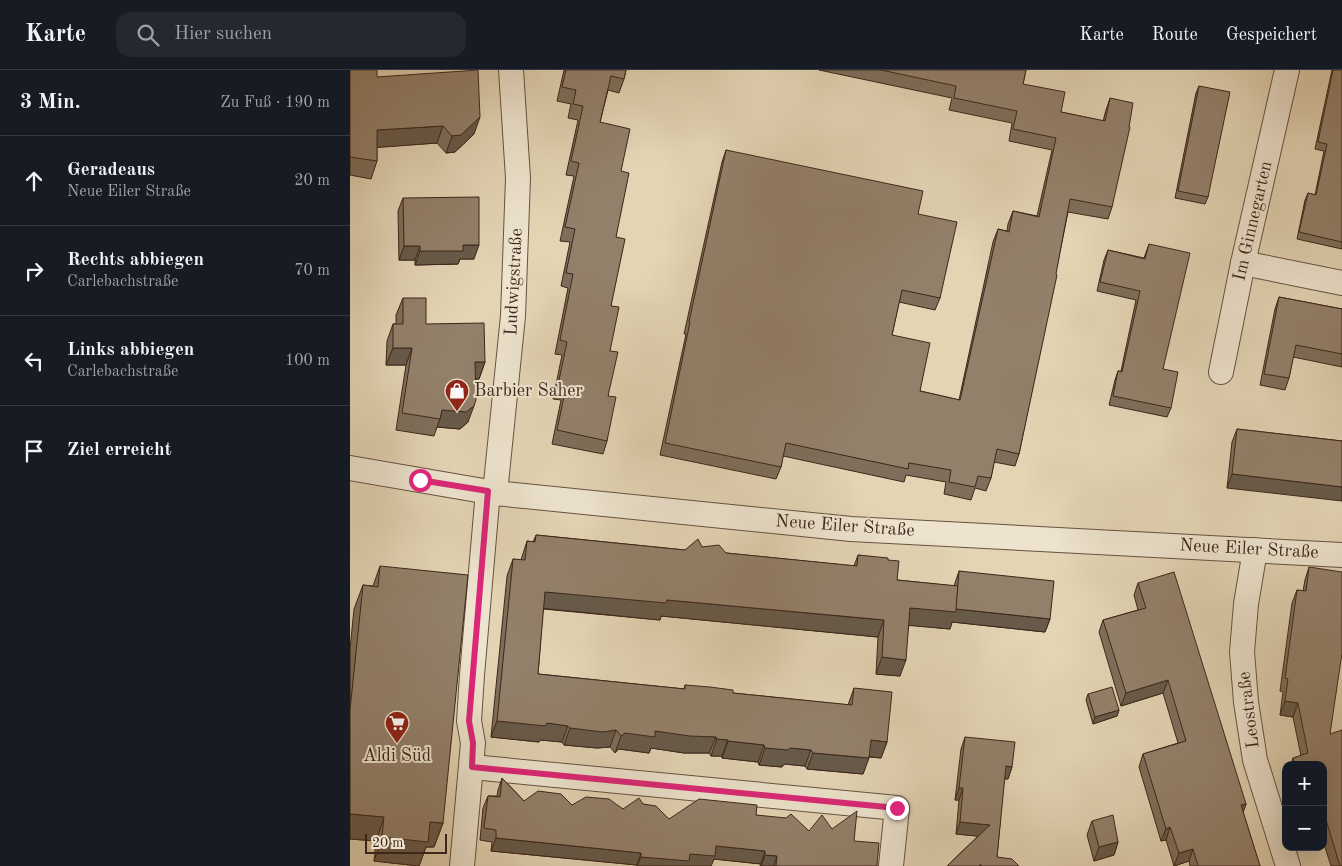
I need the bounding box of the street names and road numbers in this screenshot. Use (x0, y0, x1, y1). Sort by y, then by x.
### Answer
street label: Im Ginnegarten (1230, 159, 1276, 283)
street label: Ludwigstraße (502, 228, 526, 336)
street label: Neue Eiler Straße (775, 512, 915, 540)
street label: Neue Eiler Straße (1179, 536, 1319, 562)
street label: Leostraße (1235, 670, 1263, 750)

